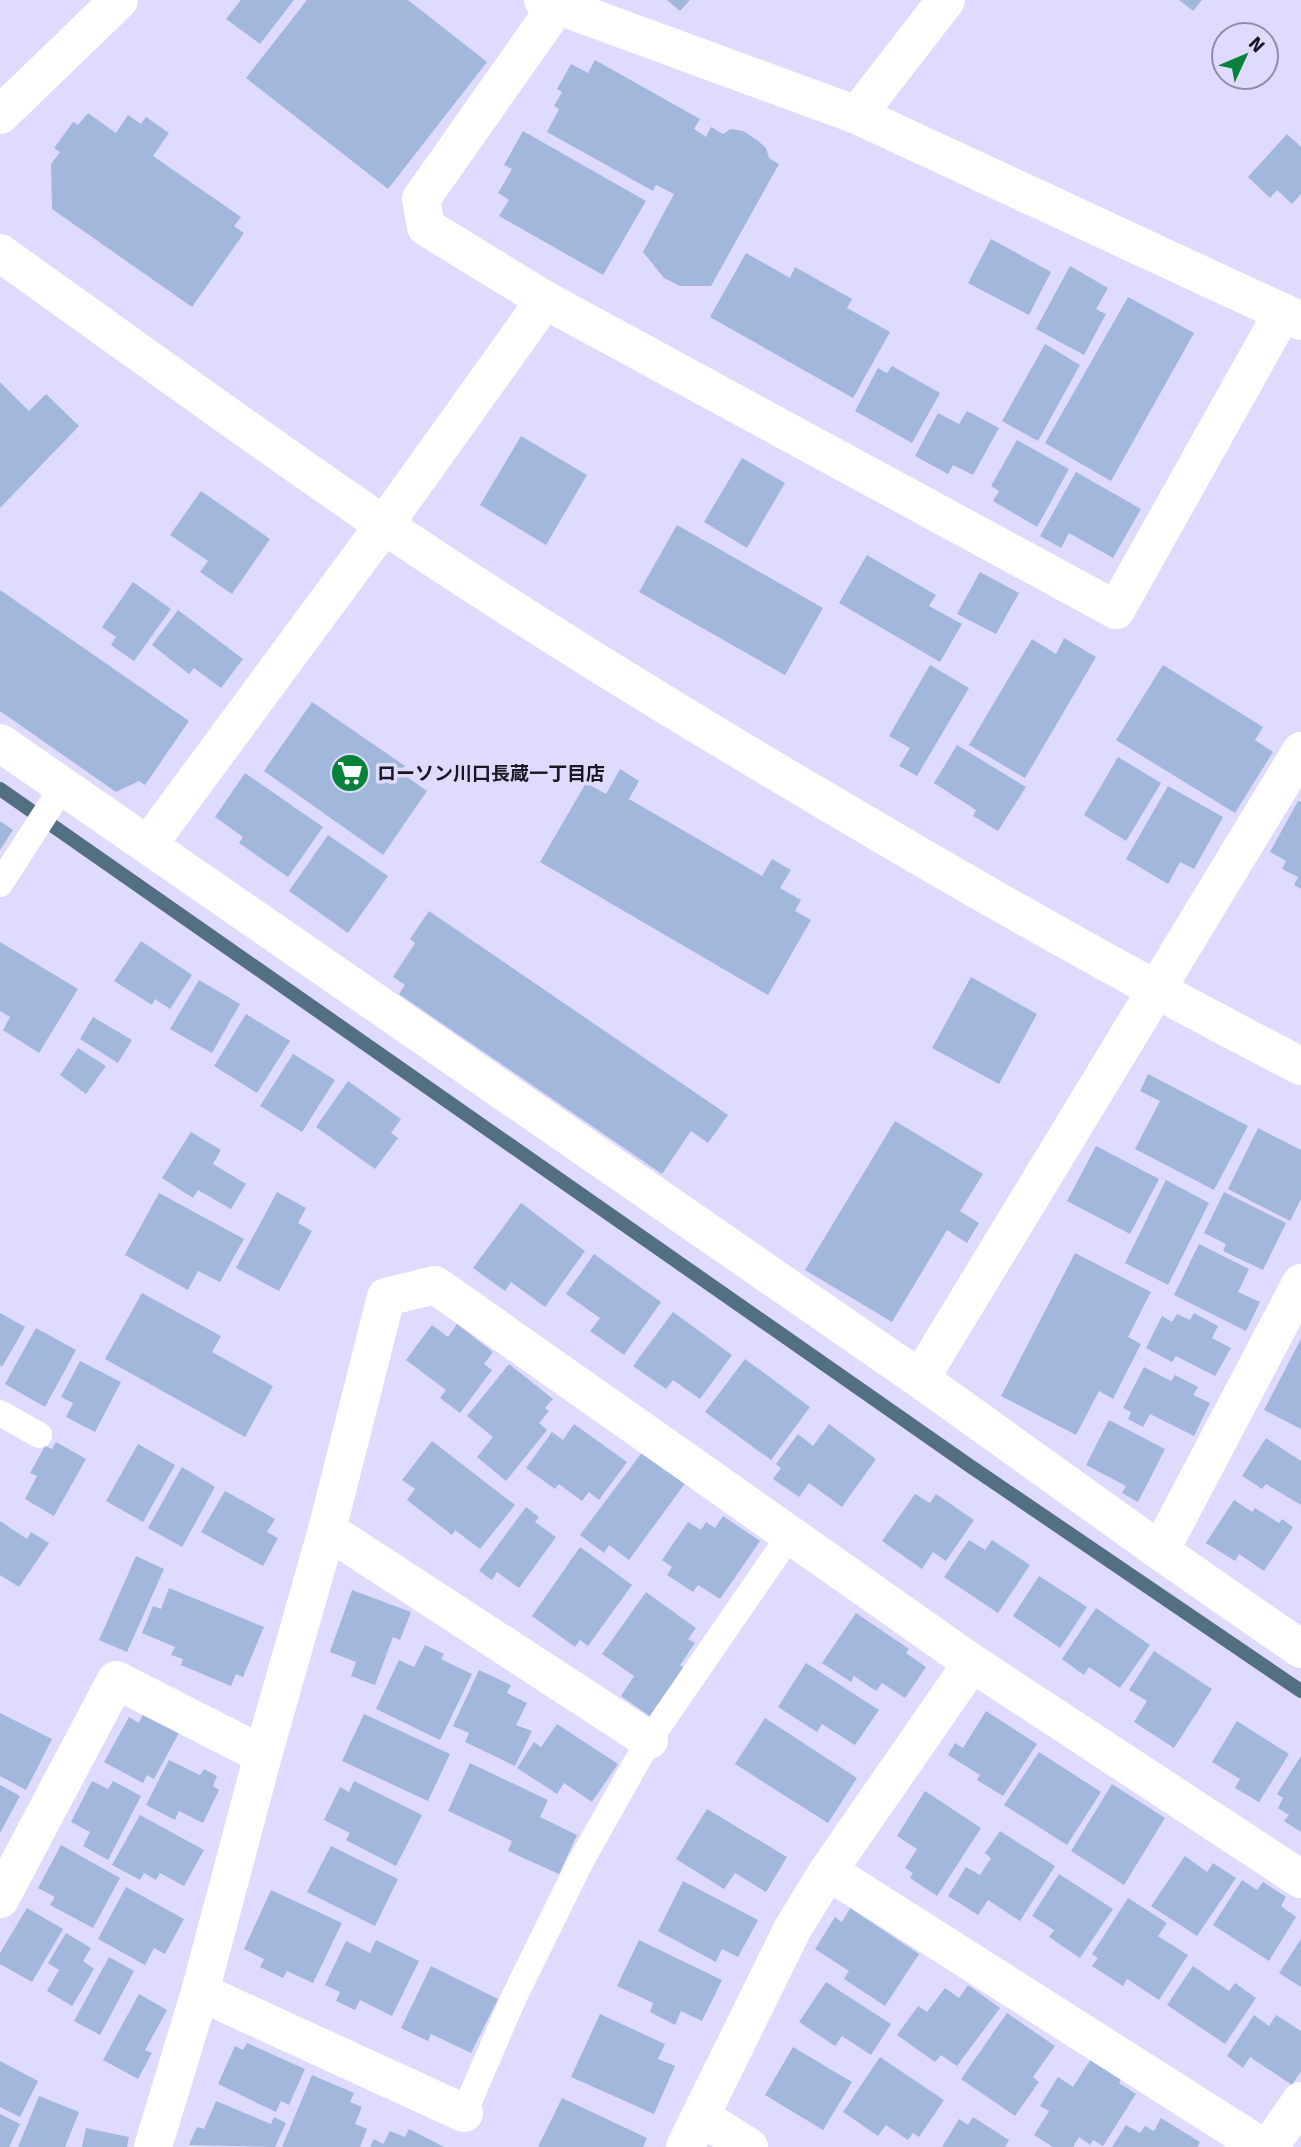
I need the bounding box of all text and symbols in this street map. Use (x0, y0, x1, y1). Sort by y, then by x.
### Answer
north arrow (1210, 21, 1280, 91)
text: N (1243, 32, 1270, 58)
supermarket icon: ローソン川口長蔵一丁目店 (329, 752, 371, 794)
place label: ローソン川口長蔵一丁目店 (377, 762, 605, 786)

